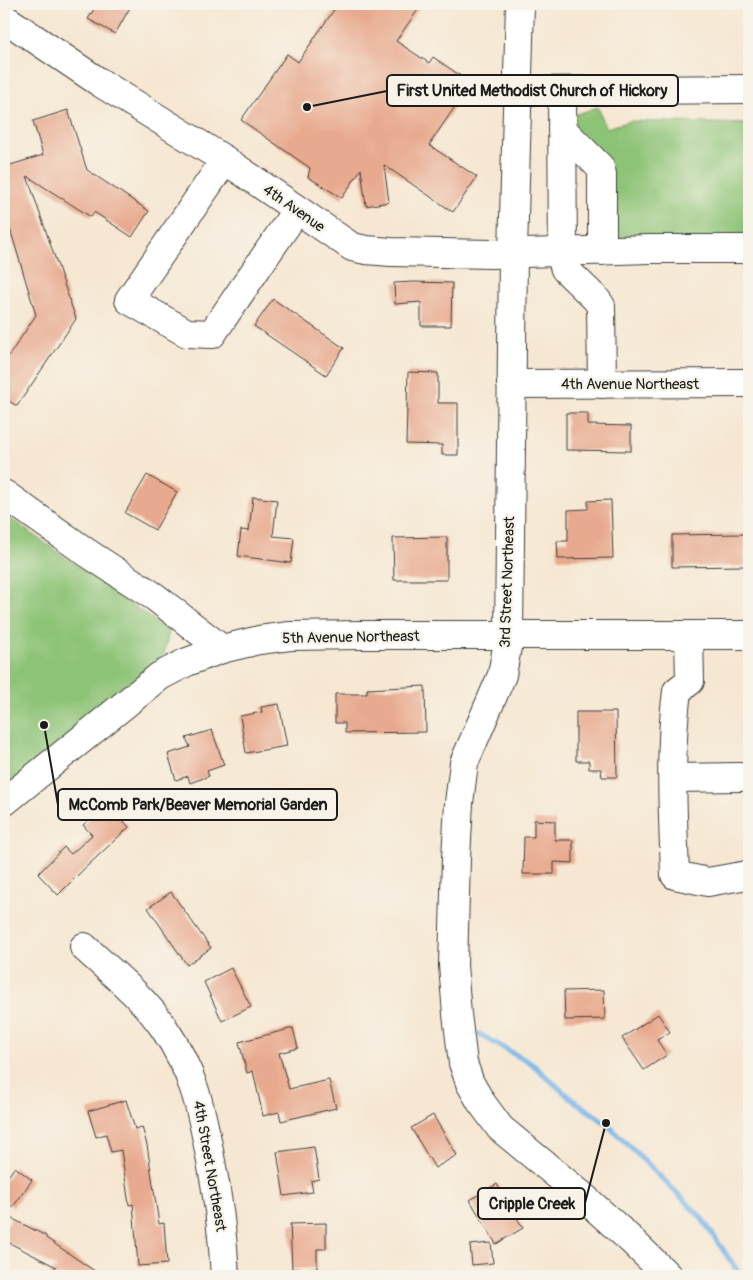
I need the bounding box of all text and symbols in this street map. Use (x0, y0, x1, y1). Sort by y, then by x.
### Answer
callout: First United Methodist Church of Hickory (387, 75, 678, 106)
text: First United Methodist Church of Hickory (397, 81, 668, 101)
street label: 4th Avenue (259, 180, 329, 237)
street label: 4th Avenue Northeast (561, 375, 700, 394)
street label: 3rd Street Northeast (496, 515, 519, 648)
street label: 5th Avenue Northeast (282, 627, 421, 648)
callout: McComb Park/Beaver Memorial Garden (58, 789, 337, 820)
text: McComb Park/Beaver Memorial Garden (69, 795, 327, 815)
street label: 4th Street Northeast (189, 1099, 231, 1234)
callout: Cripple Creek (478, 1188, 585, 1219)
text: Cripple Creek (489, 1194, 576, 1214)

